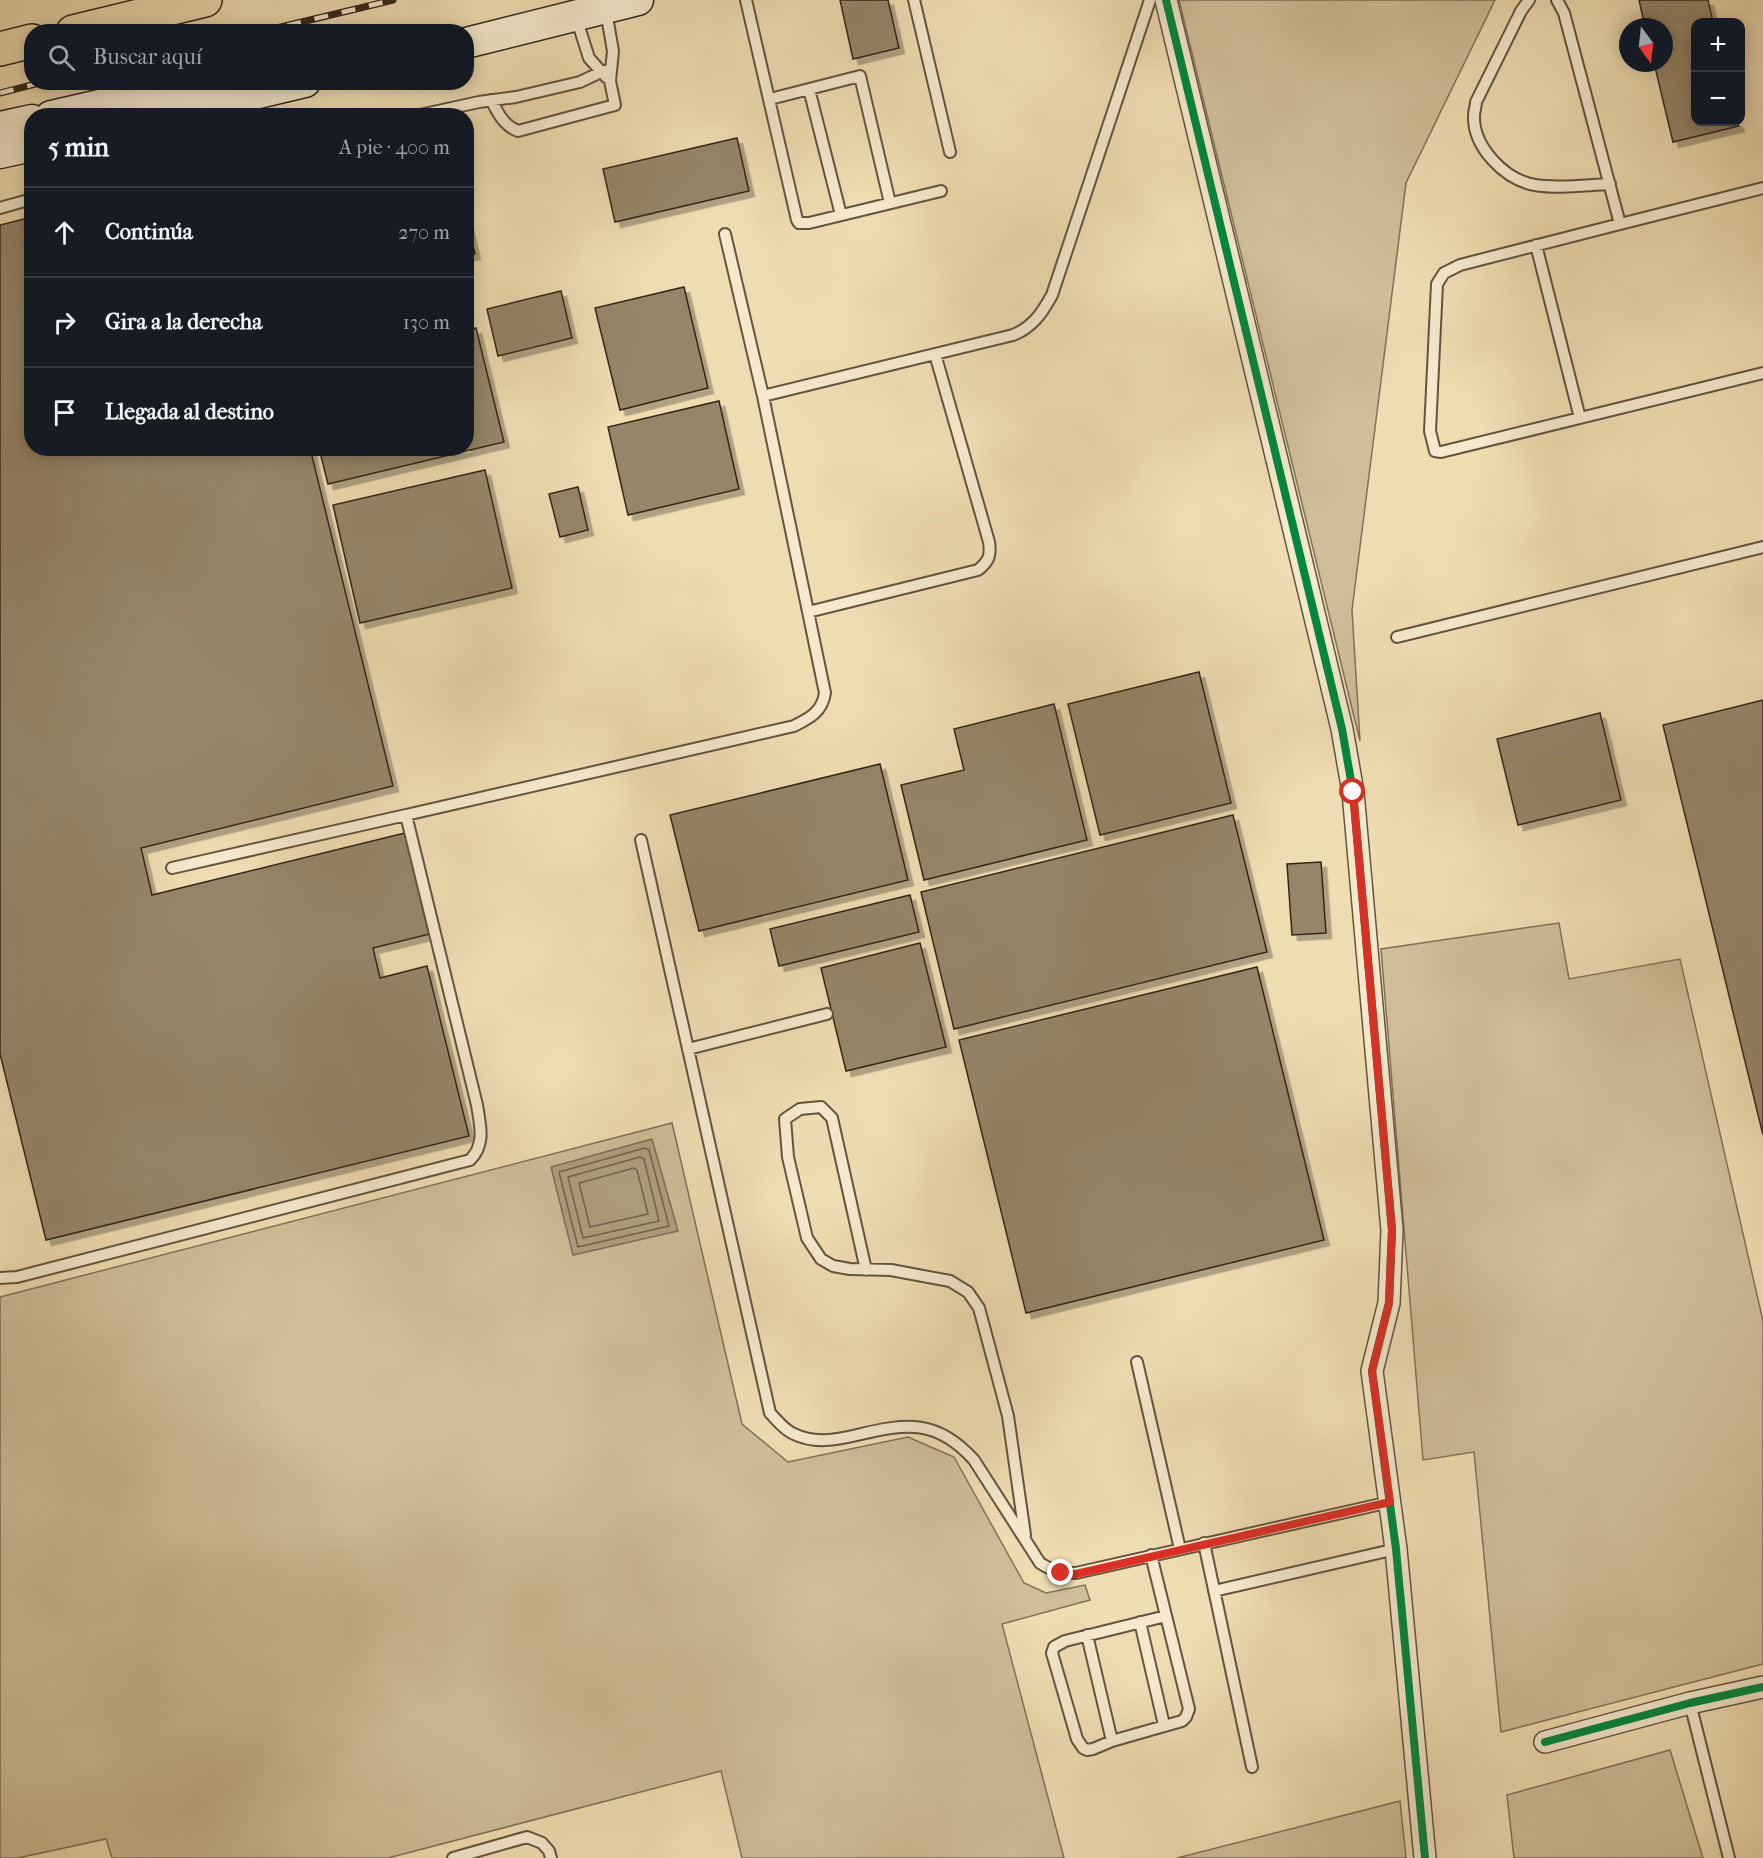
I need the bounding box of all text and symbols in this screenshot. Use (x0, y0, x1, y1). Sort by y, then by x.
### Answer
north arrow (1619, 18, 1673, 72)
map controls (1691, 18, 1745, 126)
button: + (1691, 18, 1745, 72)
search box (24, 24, 474, 90)
icon: search (45, 41, 78, 74)
text: Buscar aquí (93, 44, 202, 70)
button: − (1691, 72, 1745, 126)
text: 5 min (48, 132, 109, 163)
text: A pie · 400 m (339, 136, 450, 159)
icon: ahead (48, 216, 81, 249)
text: Continúa (105, 219, 193, 245)
text: 270 m (398, 221, 450, 244)
icon: right (48, 306, 81, 339)
text: Gira a la derecha (105, 309, 262, 335)
text: 130 m (403, 311, 450, 334)
icon: arrive (48, 396, 81, 429)
text: Llegada al destino (105, 399, 274, 425)
route start (1339, 778, 1365, 804)
route end (1047, 1559, 1073, 1585)

